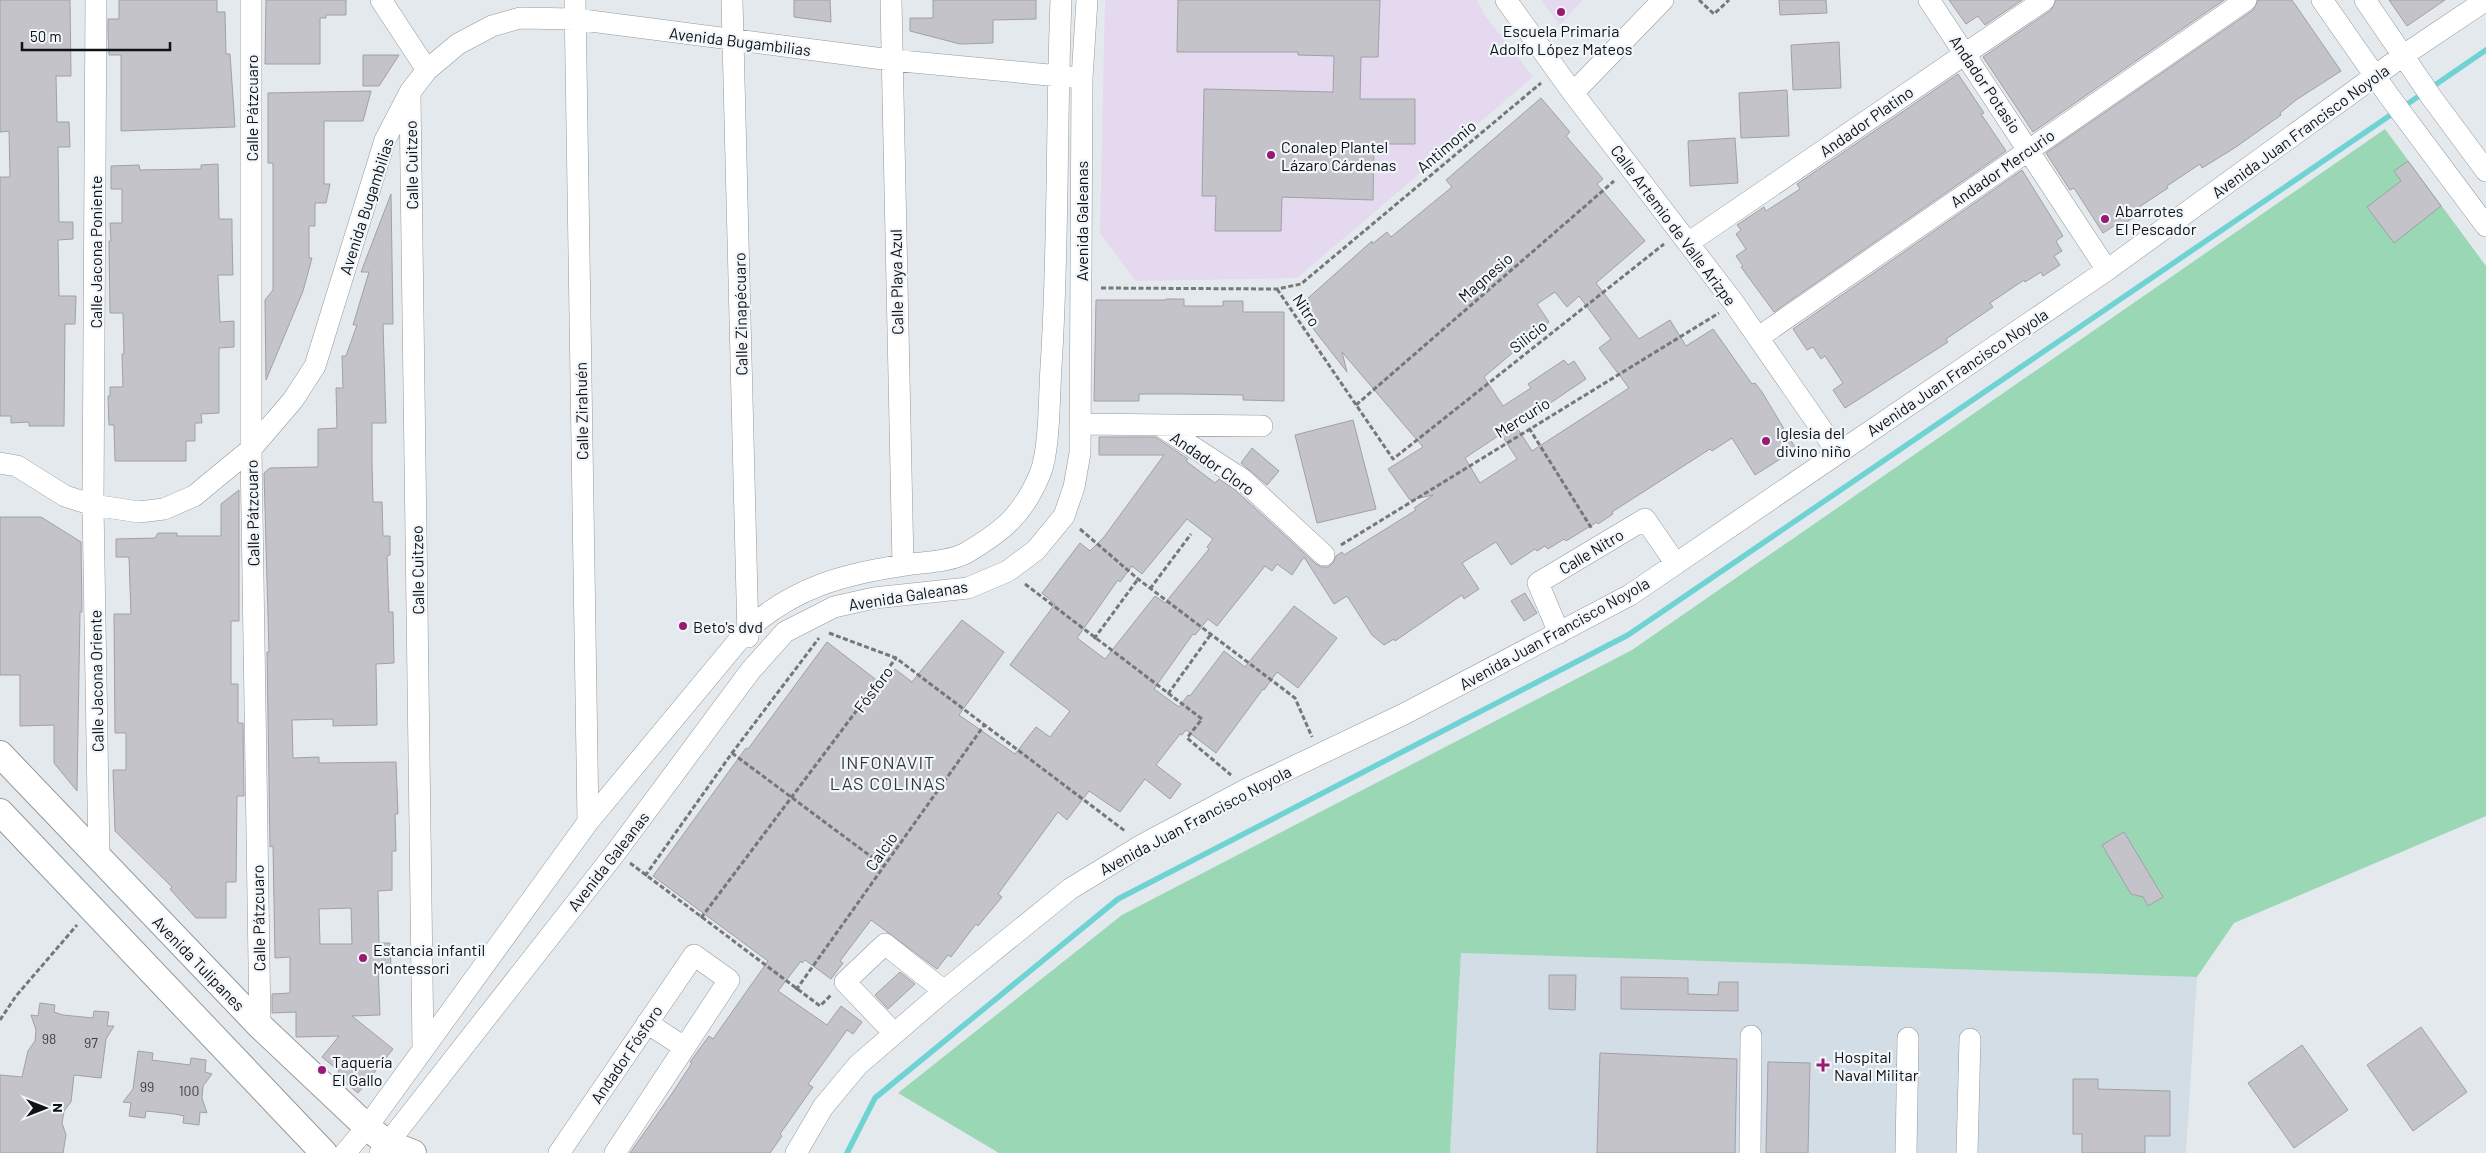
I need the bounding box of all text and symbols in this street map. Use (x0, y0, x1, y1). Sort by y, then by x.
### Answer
marker: Escuela Primaria Adolfo López Mateos (1555, 6, 1567, 18)
scale bar (22, 20, 170, 52)
place label: Escuela Primaria Adolfo López Mateos (1490, 21, 1632, 58)
street label: Avenida Bugambilias (668, 23, 812, 59)
text: 50 m (30, 27, 62, 45)
street label: Andador Potasio (1946, 31, 2026, 137)
street label: Calle Pátzcuaro (242, 55, 261, 161)
street label: Avenida Juan Francisco Noyola (2208, 60, 2392, 202)
street label: Andador Platino (1815, 82, 1917, 160)
street label: Antimonio (1413, 116, 1479, 176)
street label: Calle Cuitzeo (401, 120, 421, 210)
street label: Andador Mercurio (1946, 125, 2058, 211)
street label: Avenida Bugambilias (335, 135, 397, 277)
place label: Conalep Plantel Lázaro Cárdenas (1281, 137, 1396, 174)
street label: Calle Artemio de Valle Arizpe (1607, 141, 1741, 309)
marker: Conalep Plantel Lázaro Cárdenas (1265, 149, 1277, 161)
street label: Avenida Galeanas (1072, 161, 1091, 281)
street label: Calle Jacona Poniente (86, 175, 105, 329)
place label: Abarrotes El Pescador (2115, 201, 2197, 238)
marker: Abarrotes El Pescador (2099, 213, 2111, 225)
street label: Calle Playa Azul (886, 229, 906, 335)
street label: Magnesio (1454, 248, 1516, 306)
street label: Calle Zinapécuaro (729, 252, 751, 376)
street label: Nitro (1289, 290, 1325, 330)
street label: Avenida Juan Francisco Noyola (1863, 304, 2051, 440)
street label: Silicio (1505, 315, 1551, 357)
street label: Calle Zirahuén (571, 362, 591, 460)
street label: Mercurio (1491, 393, 1553, 441)
place label: Iglesia del divino niño (1776, 423, 1851, 460)
street label: Andador Cloro (1167, 427, 1259, 499)
marker: Iglesia del divino niño (1760, 435, 1772, 447)
street label: Calle Pátzcuaro (242, 459, 262, 567)
street label: Calle Nitro (1555, 524, 1627, 578)
street label: Calle Cuitzeo (407, 525, 427, 615)
street label: Avenida Juan Francisco Noyola (1456, 573, 1652, 693)
street label: Avenida Galeanas (847, 576, 969, 614)
street label: Calle Jacona Oriente (85, 610, 107, 752)
place label: Beto's dvd (693, 617, 763, 636)
marker: Beto's dvd (677, 620, 689, 632)
street label: Fósforo (850, 662, 896, 716)
district label: INFONAVIT LAS COLINAS (830, 751, 946, 794)
street label: Avenida Juan Francisco Noyola (1096, 761, 1294, 879)
street label: Avenida Galeanas (563, 808, 653, 914)
street label: Calcio (861, 828, 901, 874)
street label: Calle Pátzcuaro (248, 864, 268, 972)
street label: Avenida Tulipanes (149, 912, 249, 1014)
place label: Estancia infantil Montessori (373, 940, 485, 977)
marker: Estancia infantil Montessori (357, 952, 369, 964)
street label: Andador Fósforo (586, 1001, 666, 1107)
house number: 98 (42, 1030, 56, 1047)
house number: 97 (84, 1034, 98, 1051)
place label: Hospital Naval Militar (1834, 1047, 1919, 1084)
place label: Taquería El Gallo (332, 1052, 392, 1089)
marker: Hospital Naval Militar (1816, 1058, 1830, 1072)
marker: Taquería El Gallo (316, 1064, 328, 1076)
house number: 99 (140, 1078, 154, 1095)
house number: 100 (179, 1082, 199, 1099)
north arrow (20, 1083, 70, 1133)
text: N (50, 1103, 67, 1113)

